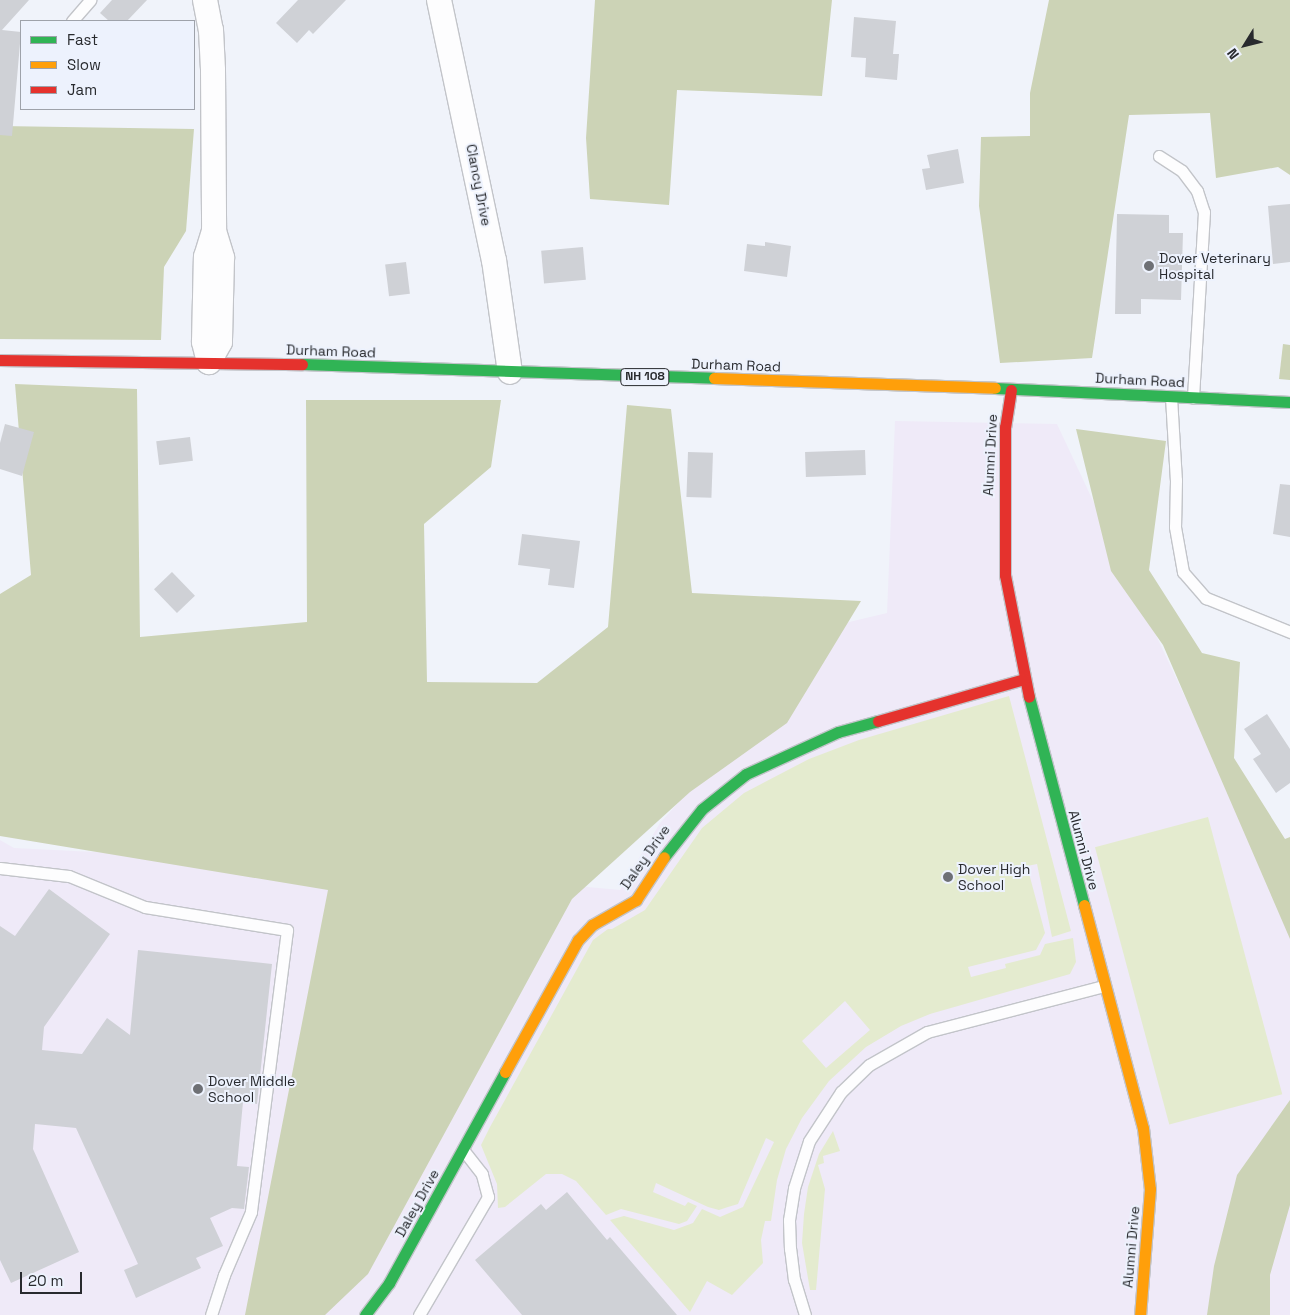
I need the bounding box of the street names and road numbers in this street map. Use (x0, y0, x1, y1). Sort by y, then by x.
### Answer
street label: Clancy Drive (463, 143, 495, 227)
street label: Durham Road (286, 341, 376, 361)
street label: Durham Road (691, 355, 781, 375)
road number: NH 108 (620, 368, 670, 387)
street label: Durham Road (1095, 369, 1185, 391)
street label: Alumni Drive (979, 414, 1001, 496)
street label: Alumni Drive (1065, 808, 1103, 892)
street label: Daley Drive (617, 822, 673, 892)
street label: Daley Drive (392, 1166, 442, 1240)
street label: Alumni Drive (1119, 1205, 1143, 1289)

